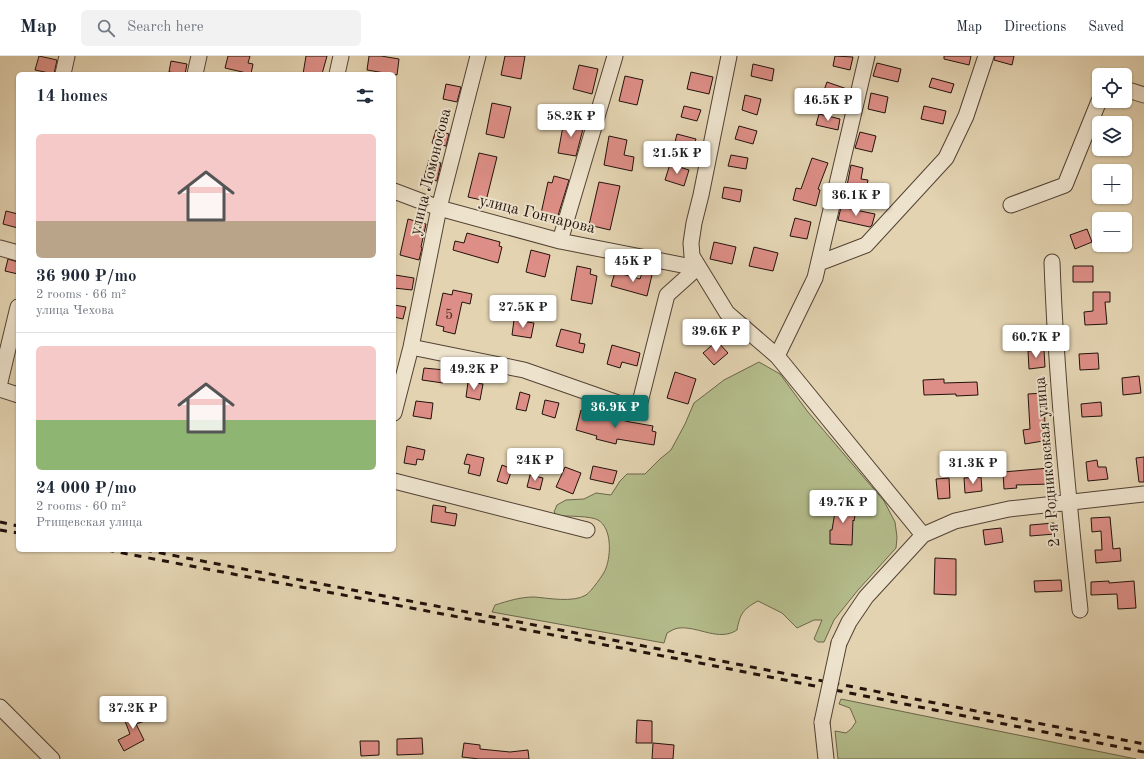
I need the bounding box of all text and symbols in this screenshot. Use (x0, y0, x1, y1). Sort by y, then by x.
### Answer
search box (81, 10, 361, 46)
icon: search (95, 17, 117, 39)
text: Map (20, 18, 57, 37)
text: Search here (127, 20, 204, 35)
text: Map (956, 20, 982, 34)
text: Directions (1004, 20, 1066, 34)
text: Saved (1088, 20, 1124, 34)
map controls (1092, 68, 1132, 252)
button: locate (1092, 68, 1132, 108)
icon: filters (354, 85, 376, 107)
text: 14 homes (36, 88, 108, 105)
pin: 46.5K ₽ (791, 88, 865, 122)
text: 46.5K ₽ (803, 94, 853, 107)
pin: 58.2K ₽ (534, 104, 608, 138)
street label: улица Ломоносова (407, 107, 455, 237)
text: 58.2K ₽ (546, 110, 596, 123)
button: layers (1092, 116, 1132, 156)
pin: 21.5K ₽ (640, 141, 714, 175)
text: 21.5K ₽ (652, 147, 702, 160)
icon: home (170, 160, 242, 232)
button: + (1092, 164, 1132, 204)
pin: 36.1K ₽ (819, 183, 893, 217)
text: 36.1K ₽ (831, 189, 881, 202)
street label: улица Гончарова (477, 193, 597, 237)
button: − (1092, 212, 1132, 252)
pin: 45K ₽ (605, 249, 661, 283)
text: 45K ₽ (614, 255, 652, 268)
text: 36 900 ₽/mo (36, 268, 137, 285)
text: 2 rooms · 66 m² (36, 288, 126, 301)
pin: 27.5K ₽ (486, 295, 560, 329)
text: 27.5K ₽ (498, 301, 548, 314)
text: улица Чехова (36, 304, 114, 317)
house number: 5 (445, 308, 453, 322)
pin: 39.6K ₽ (679, 319, 753, 353)
text: 39.6K ₽ (691, 325, 741, 338)
pin: 60.7K ₽ (999, 325, 1073, 359)
text: 60.7K ₽ (1011, 331, 1061, 344)
pin: 49.2K ₽ (437, 357, 511, 391)
text: 49.2K ₽ (449, 363, 499, 376)
icon: home (170, 372, 242, 444)
street label: 2-я Родниковская улица (1033, 376, 1063, 548)
pin: 36.9K ₽ (578, 395, 652, 429)
text: 36.9K ₽ (590, 401, 640, 414)
pin: 24K ₽ (507, 448, 563, 482)
pin: 31.3K ₽ (936, 451, 1010, 485)
text: 24K ₽ (516, 454, 554, 467)
text: 31.3K ₽ (948, 457, 998, 470)
text: 24 000 ₽/mo (36, 480, 137, 497)
pin: 49.7K ₽ (806, 490, 880, 524)
text: 49.7K ₽ (818, 496, 868, 509)
text: 2 rooms · 60 m² (36, 500, 126, 513)
text: Ртищевская улица (36, 516, 142, 529)
pin: 37.2K ₽ (96, 696, 170, 730)
text: 37.2K ₽ (108, 702, 158, 715)

